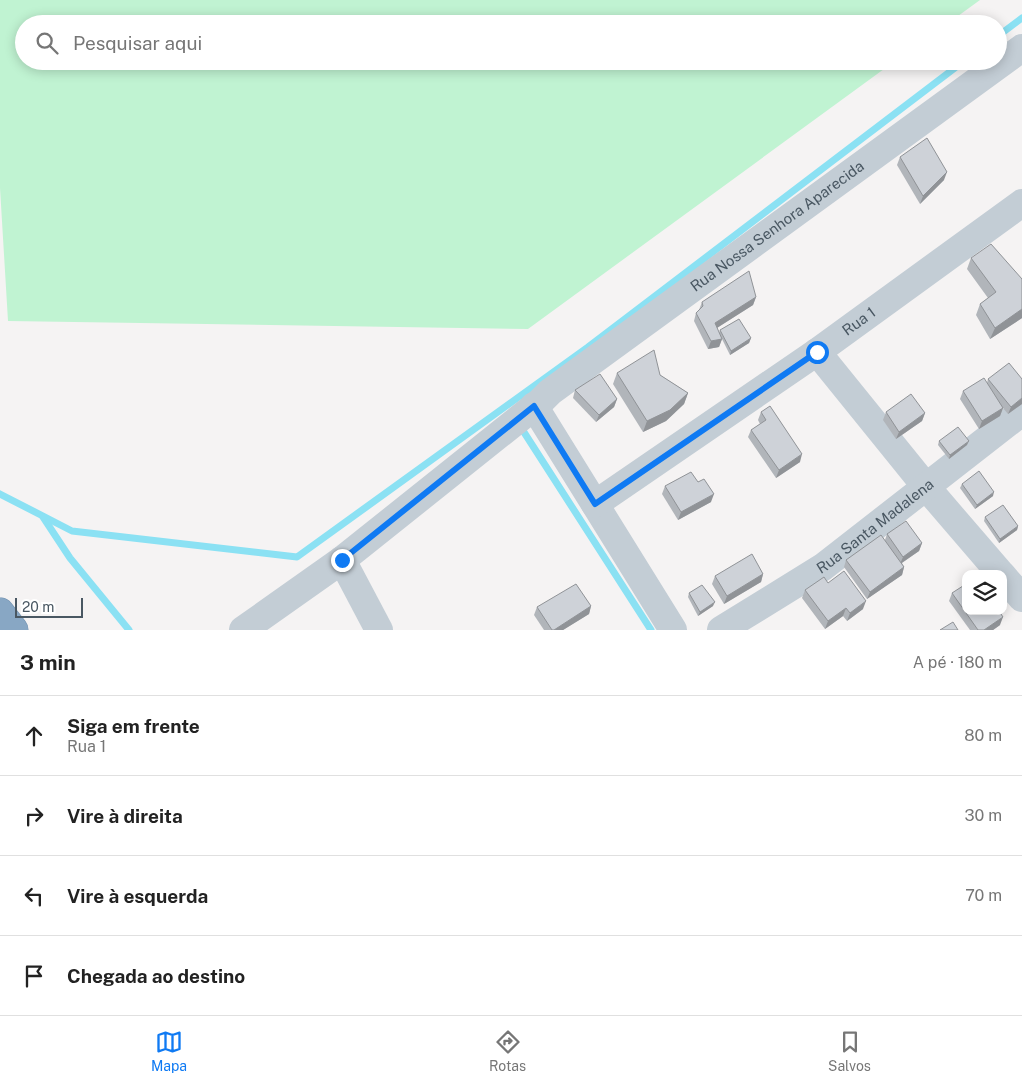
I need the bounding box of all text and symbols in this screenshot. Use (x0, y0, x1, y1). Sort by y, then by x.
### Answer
search box (15, 15, 1007, 70)
icon: search (33, 29, 61, 57)
text: Pesquisar aqui (73, 32, 202, 54)
street label: Rua Nossa Senhora Aparecida (687, 157, 867, 295)
street label: Rua 1 (839, 303, 879, 339)
route start (806, 341, 829, 364)
street label: Rua Santa Madalena (813, 475, 937, 577)
route end (331, 549, 354, 572)
map controls (962, 570, 1007, 615)
button: layers (962, 570, 1007, 615)
scale bar (15, 595, 82, 618)
text: 20 m (22, 599, 54, 615)
text: 3 min (20, 650, 76, 675)
text: A pé · 180 m (913, 653, 1002, 672)
text: Siga em frente (67, 715, 200, 737)
icon: ahead (20, 722, 48, 750)
text: 80 m (964, 726, 1002, 745)
text: Rua 1 (67, 737, 106, 756)
icon: right (20, 802, 48, 830)
text: Vire à direita (67, 805, 183, 827)
text: 30 m (965, 806, 1002, 825)
icon: left (20, 882, 48, 910)
text: Vire à esquerda (67, 885, 208, 907)
text: 70 m (965, 886, 1002, 905)
icon: arrive (20, 962, 48, 990)
text: Chegada ao destino (67, 965, 245, 987)
tab: Mapa (151, 1028, 187, 1074)
tab: Rotas (489, 1028, 526, 1074)
tab: Salvos (828, 1028, 871, 1074)

